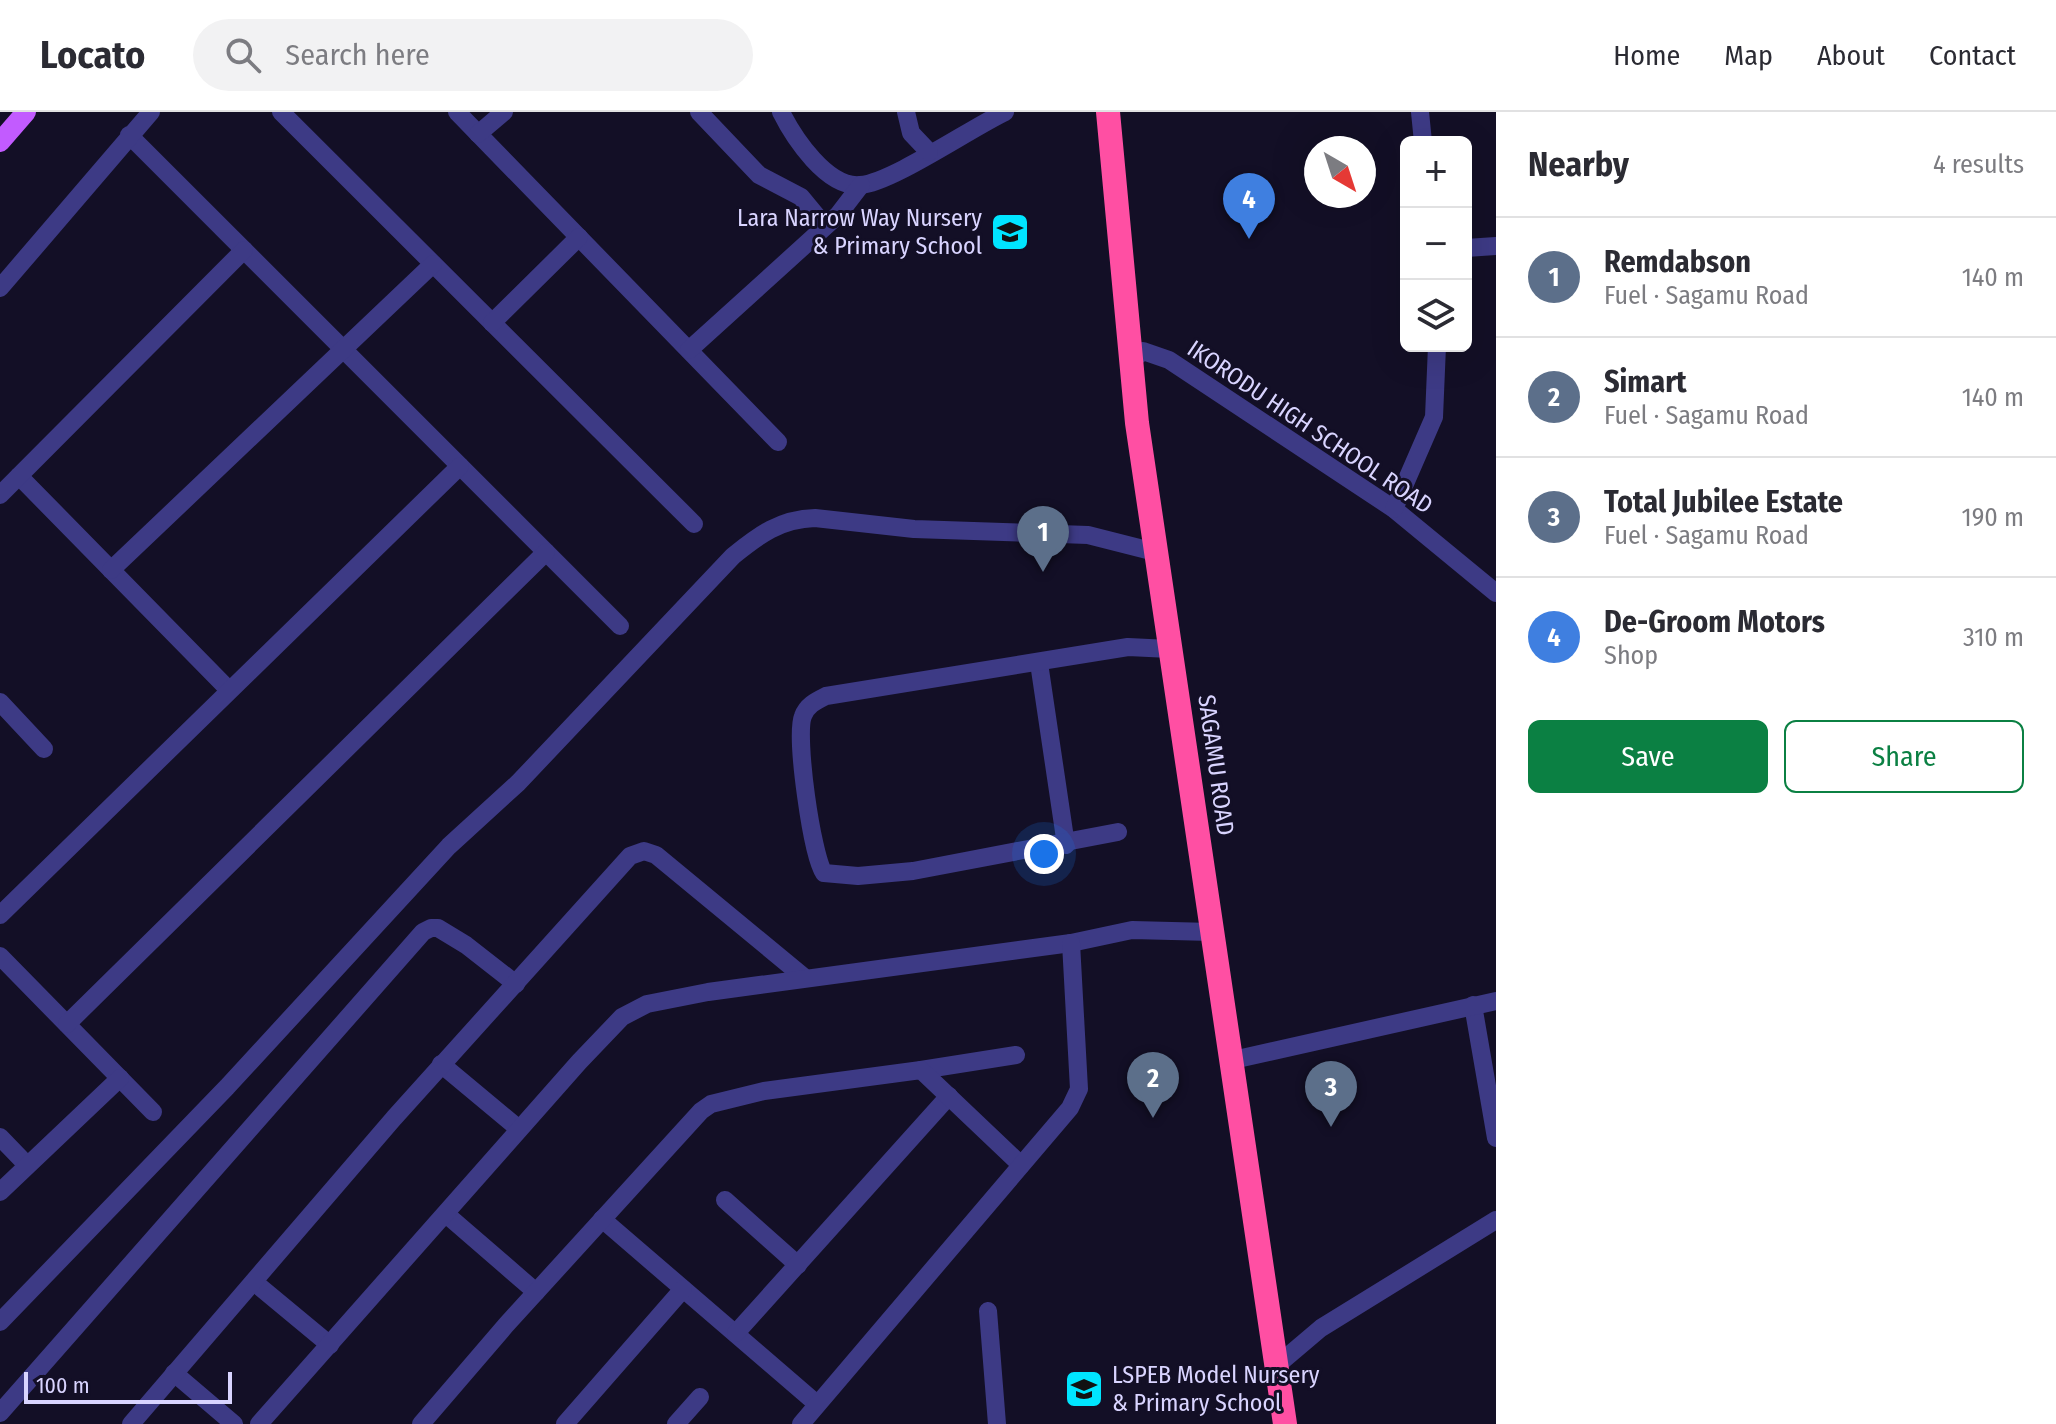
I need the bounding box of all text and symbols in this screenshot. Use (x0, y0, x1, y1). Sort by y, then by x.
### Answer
search box (193, 19, 753, 91)
text: Locato (40, 32, 145, 78)
icon: search (221, 33, 265, 77)
text: Search here (285, 37, 430, 73)
text: Home (1613, 39, 1680, 72)
text: Map (1724, 39, 1773, 72)
text: About (1817, 39, 1885, 72)
text: Contact (1929, 39, 2016, 72)
north arrow (1304, 136, 1376, 208)
map controls (1400, 136, 1472, 352)
button: + (1400, 136, 1472, 208)
text: Nearby (1528, 144, 1629, 185)
text: 4 results (1933, 149, 2024, 180)
pin: 4 (1223, 173, 1275, 239)
place label: Lara Narrow Way Nursery & Primary School (737, 204, 982, 260)
button: − (1400, 208, 1472, 280)
school or university icon: Lara Narrow Way Nursery & Primary School (989, 211, 1031, 253)
text: Remdabson (1604, 244, 1751, 280)
text: 1 (1549, 262, 1560, 293)
text: 140 m (1962, 262, 2024, 293)
button: layers (1400, 280, 1472, 352)
text: Fuel · Sagamu Road (1604, 280, 1809, 311)
street label: IKORODU HIGH SCHOOL ROAD (1182, 334, 1438, 520)
text: Simart (1604, 364, 1687, 400)
text: 2 (1548, 382, 1560, 413)
text: 140 m (1962, 382, 2024, 413)
text: Fuel · Sagamu Road (1604, 400, 1809, 431)
text: Total Jubilee Estate (1604, 484, 1843, 520)
text: 3 (1548, 502, 1560, 533)
text: 190 m (1962, 502, 2024, 533)
pin: 1 (1017, 506, 1069, 572)
text: Fuel · Sagamu Road (1604, 520, 1809, 551)
text: De-Groom Motors (1604, 604, 1825, 640)
text: 4 (1547, 622, 1561, 653)
text: 310 m (1963, 622, 2024, 653)
text: Shop (1604, 640, 1658, 671)
street label: SAGAMU ROAD (1192, 693, 1240, 837)
button: Save (1528, 720, 1768, 793)
button: Share (1784, 720, 2024, 793)
your location (1024, 834, 1064, 874)
pin: 2 (1127, 1052, 1179, 1118)
pin: 3 (1305, 1061, 1357, 1127)
place label: LSPEB Model Nursery & Primary School (1112, 1361, 1320, 1417)
scale bar (24, 1368, 232, 1404)
school or university icon: LSPEB Model Nursery & Primary School (1063, 1368, 1105, 1410)
text: 100 m (36, 1372, 90, 1399)

